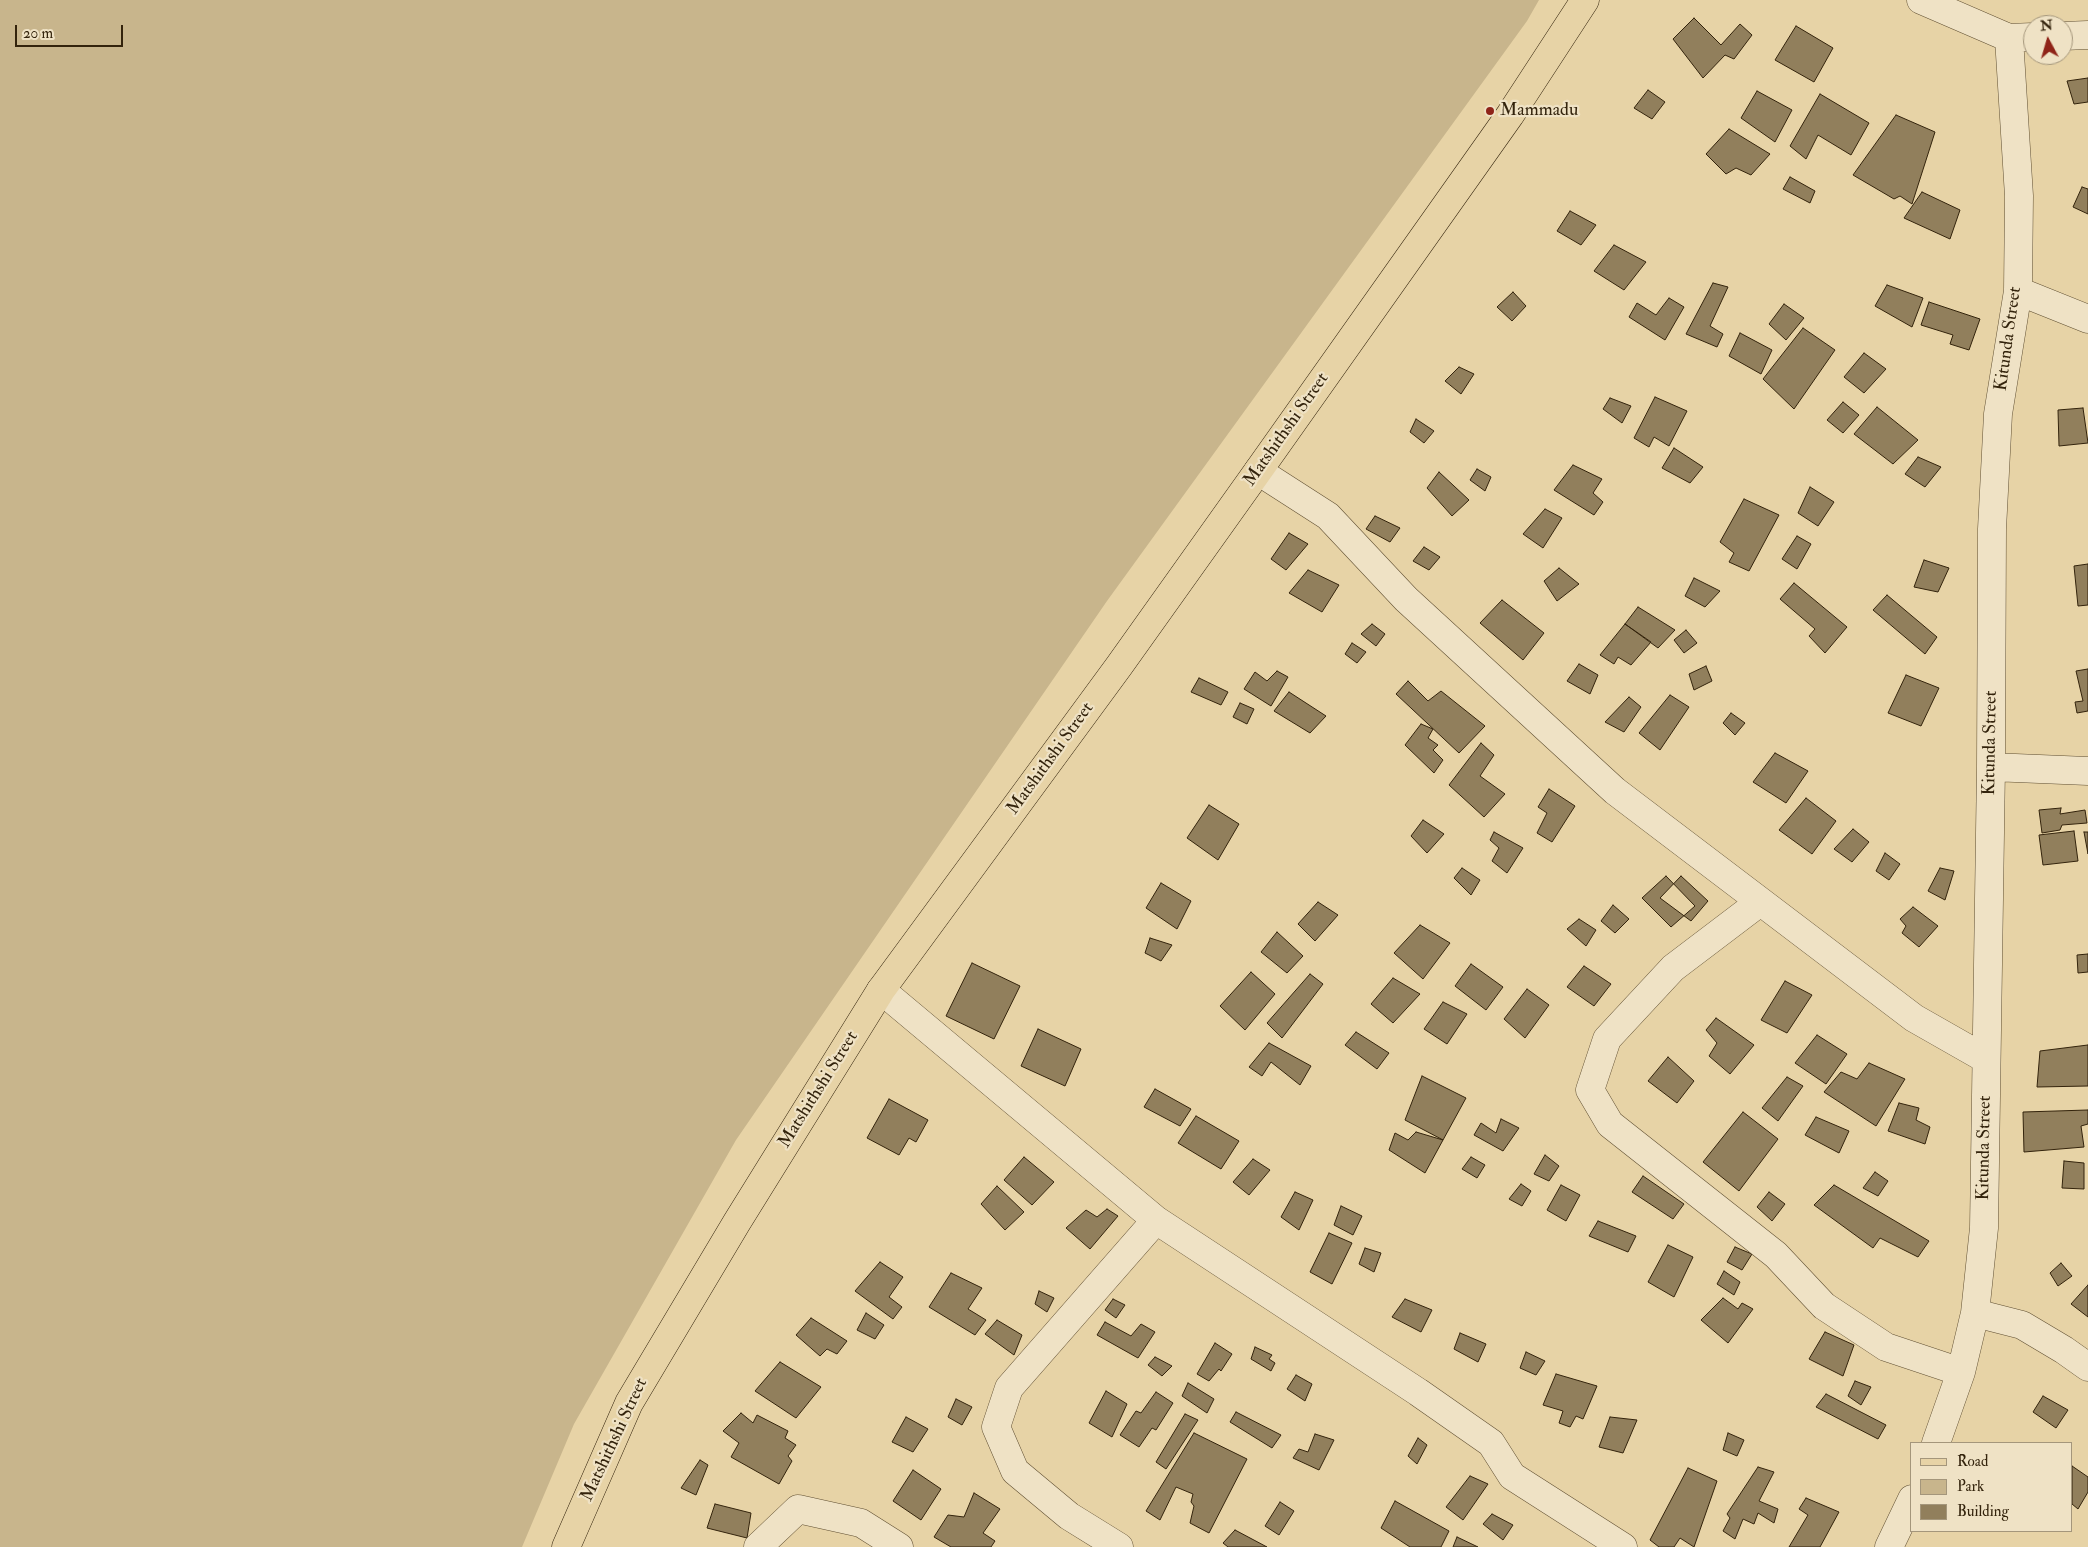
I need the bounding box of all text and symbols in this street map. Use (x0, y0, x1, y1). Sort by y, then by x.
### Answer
scale bar (18, 15, 125, 47)
north arrow (2023, 15, 2073, 65)
text: N (2039, 16, 2054, 35)
text: 20 m (23, 24, 53, 43)
place label: Mammadu (1500, 100, 1578, 122)
marker: Mammadu (1484, 105, 1496, 117)
street label: Kitunda Street (1991, 285, 2027, 393)
street label: Matshithshi Street (1240, 369, 1334, 491)
street label: Kitunda Street (1979, 690, 2003, 796)
street label: Matshithshi Street (1003, 699, 1099, 819)
street label: Matshithshi Street (774, 1028, 864, 1152)
street label: Kitunda Street (1973, 1095, 1997, 1201)
street label: Matshithshi Street (577, 1375, 653, 1505)
legend (1910, 1442, 2073, 1532)
text: Road (1957, 1452, 1988, 1471)
text: Park (1957, 1477, 1984, 1496)
text: Building (1957, 1502, 2009, 1521)

